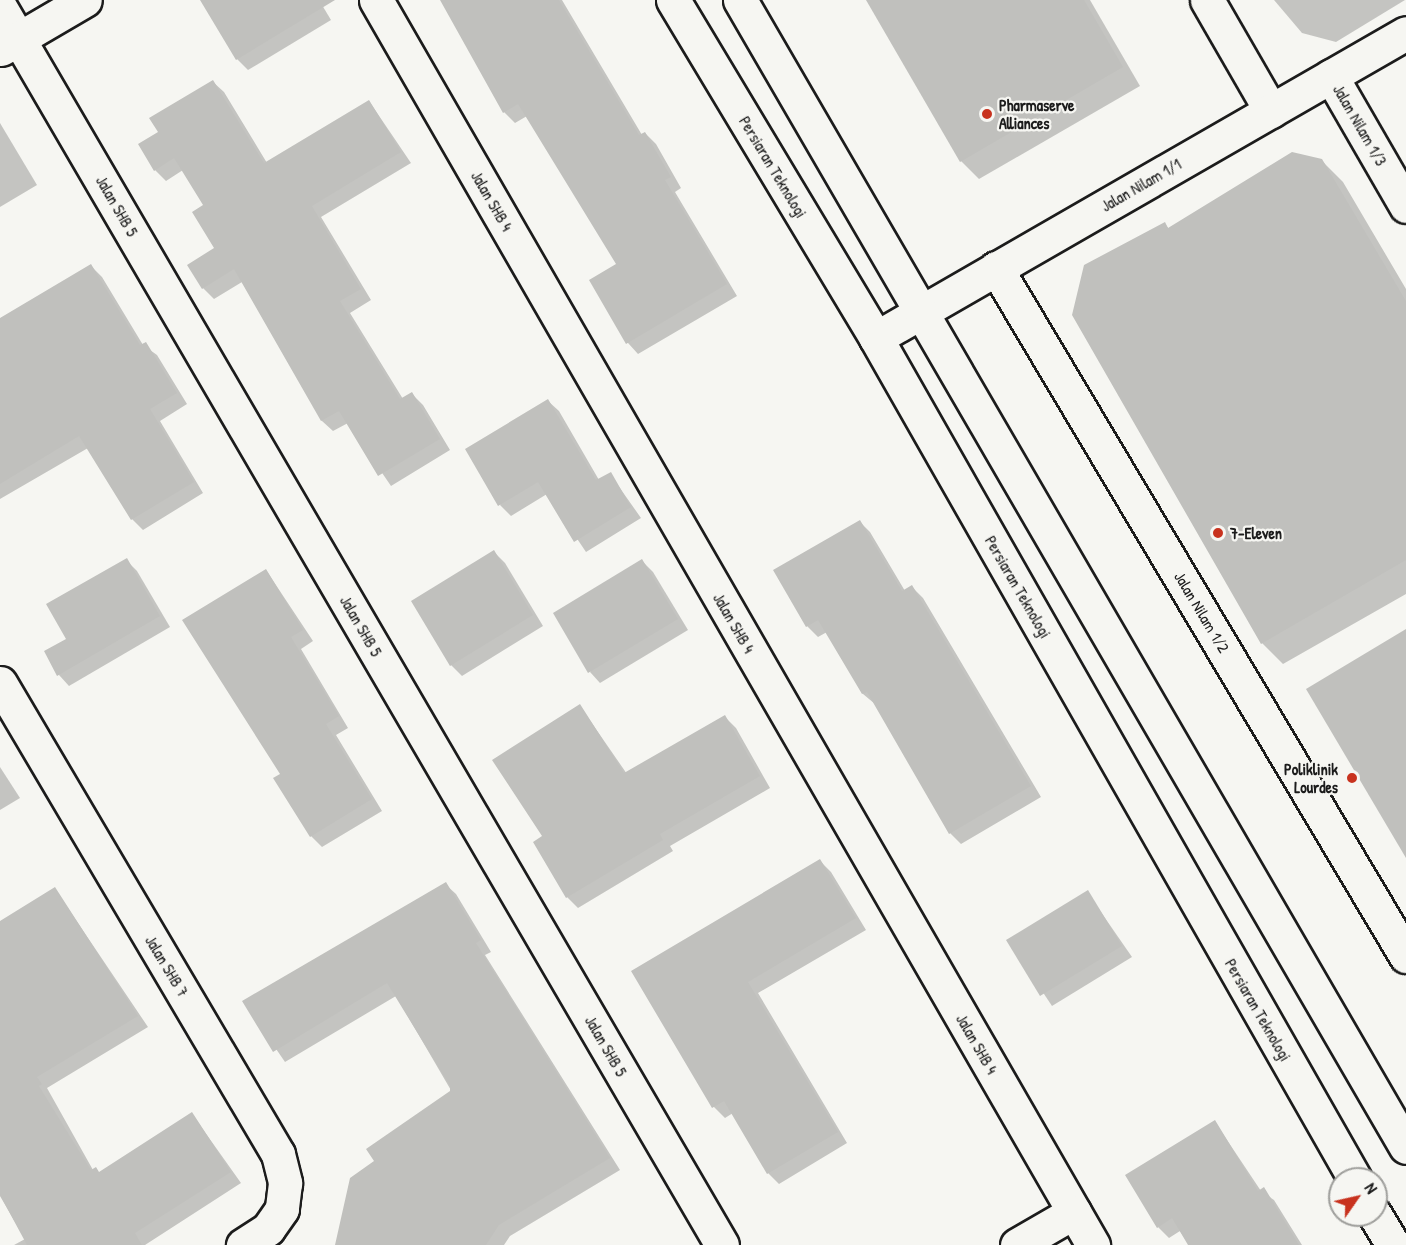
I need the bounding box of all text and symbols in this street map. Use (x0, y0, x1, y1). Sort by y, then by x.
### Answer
street label: Jalan Nilam 1/3 (1329, 81, 1391, 169)
place label: Pharmaserve Alliances (999, 95, 1074, 133)
marker: Pharmaserve Alliances (980, 107, 994, 121)
street label: Persiaran Teknologi (735, 113, 811, 221)
street label: Jalan Nilam 1/1 (1098, 154, 1184, 216)
street label: Jalan SHB 4 (467, 168, 517, 234)
street label: Jalan SHB 5 (92, 172, 142, 240)
place label: 7-Eleven (1230, 523, 1282, 543)
marker: 7-Eleven (1211, 526, 1225, 540)
street label: Persiaran Teknologi (981, 532, 1055, 642)
street label: Jalan Nilam 1/2 (1170, 568, 1234, 656)
street label: Jalan SHB 4 (709, 590, 759, 656)
street label: Jalan SHB 5 (336, 592, 386, 660)
place label: Poliklinik Lourdes (1284, 759, 1338, 797)
marker: Poliklinik Lourdes (1343, 769, 1361, 787)
street label: Jalan SHB 7 (141, 932, 193, 1000)
street label: Persiaran Teknologi (1221, 955, 1295, 1065)
street label: Jalan SHB 4 (952, 1011, 1002, 1077)
street label: Jalan SHB 5 (581, 1012, 631, 1080)
north arrow (1328, 1167, 1388, 1227)
text: N (1360, 1178, 1383, 1198)

